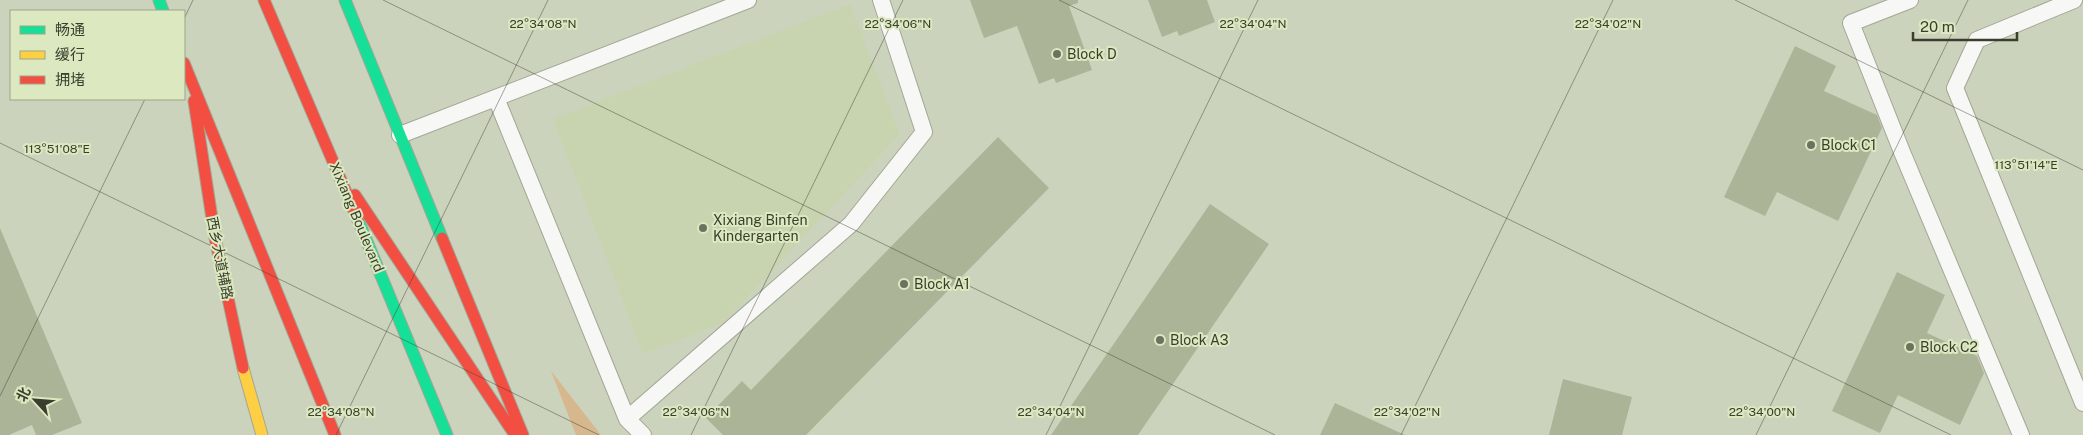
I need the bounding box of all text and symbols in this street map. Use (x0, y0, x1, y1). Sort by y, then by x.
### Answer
legend (10, 10, 185, 100)
scale bar (1913, 10, 2017, 42)
text: 22°34'08"N (509, 17, 577, 31)
text: 22°34'06"N (865, 17, 931, 31)
text: 22°34'04"N (1220, 17, 1286, 31)
text: 22°34'02"N (1575, 17, 1641, 31)
text: 20 m (1920, 18, 1955, 35)
text: 畅通 (55, 21, 85, 38)
text: 缓行 (55, 46, 85, 63)
place label: Block D (1067, 46, 1117, 62)
marker: Block D (1051, 48, 1063, 60)
text: 拥堵 (55, 71, 85, 88)
place label: Block C1 (1821, 137, 1876, 153)
marker: Block C1 (1805, 139, 1817, 151)
text: 113°51'08"E (24, 142, 90, 156)
text: 113°51'14"E (1994, 158, 2058, 172)
street label: Xixiang Boulevard (327, 160, 387, 274)
place label: Xixiang Binfen Kindergarten (713, 212, 808, 244)
street label: 西乡大道辅路 (204, 215, 236, 301)
marker: Xixiang Binfen Kindergarten (697, 222, 709, 234)
place label: Block A1 (914, 276, 970, 292)
marker: Block A1 (898, 278, 910, 290)
place label: Block A3 (1170, 332, 1229, 348)
marker: Block A3 (1154, 334, 1166, 346)
place label: Block C2 (1920, 339, 1978, 355)
marker: Block C2 (1904, 341, 1916, 353)
north arrow (10, 375, 60, 425)
text: 北 (13, 385, 34, 404)
text: 22°34'08"N (307, 405, 375, 419)
text: 22°34'06"N (663, 405, 729, 419)
text: 22°34'04"N (1018, 405, 1084, 419)
text: 22°34'02"N (1374, 405, 1440, 419)
text: 22°34'00"N (1729, 405, 1795, 419)

